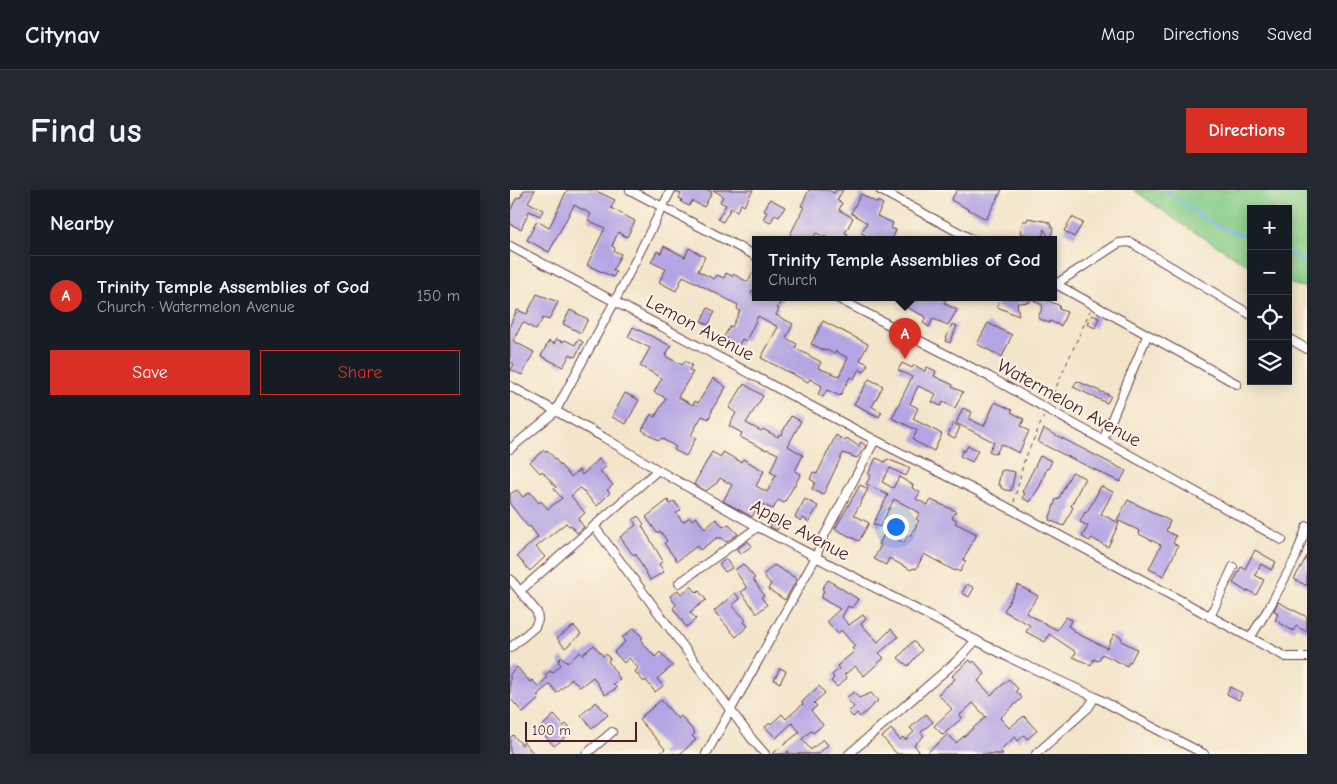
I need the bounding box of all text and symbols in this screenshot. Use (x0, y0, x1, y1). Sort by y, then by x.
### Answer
text: Citynav (25, 21, 100, 49)
text: Map (1101, 24, 1135, 45)
text: Directions (1163, 24, 1239, 45)
text: Saved (1267, 24, 1312, 45)
button: Directions (1186, 108, 1307, 153)
text: Find us (30, 110, 142, 151)
map controls (1247, 205, 1292, 385)
button: + (1247, 205, 1292, 250)
text: Nearby (50, 211, 114, 235)
popup (752, 236, 1057, 301)
text: Trinity Temple Assemblies of God (768, 249, 1041, 271)
button: − (1247, 250, 1292, 295)
text: Church (768, 271, 817, 289)
text: Trinity Temple Assemblies of God (97, 276, 369, 298)
text: A (62, 287, 70, 305)
text: 150 m (417, 287, 460, 305)
street label: Lemon Avenue (642, 290, 758, 366)
button: locate (1247, 295, 1292, 340)
text: Church · Watermelon Avenue (97, 298, 295, 316)
pin: A (889, 318, 921, 359)
button: layers (1247, 340, 1292, 385)
button: Save (50, 350, 250, 395)
button: Share (260, 350, 460, 395)
street label: Watermelon Avenue (993, 354, 1145, 452)
street label: Apple Avenue (747, 495, 853, 565)
your location (883, 514, 909, 540)
scale bar (525, 719, 638, 742)
text: 100 m (532, 722, 571, 739)

